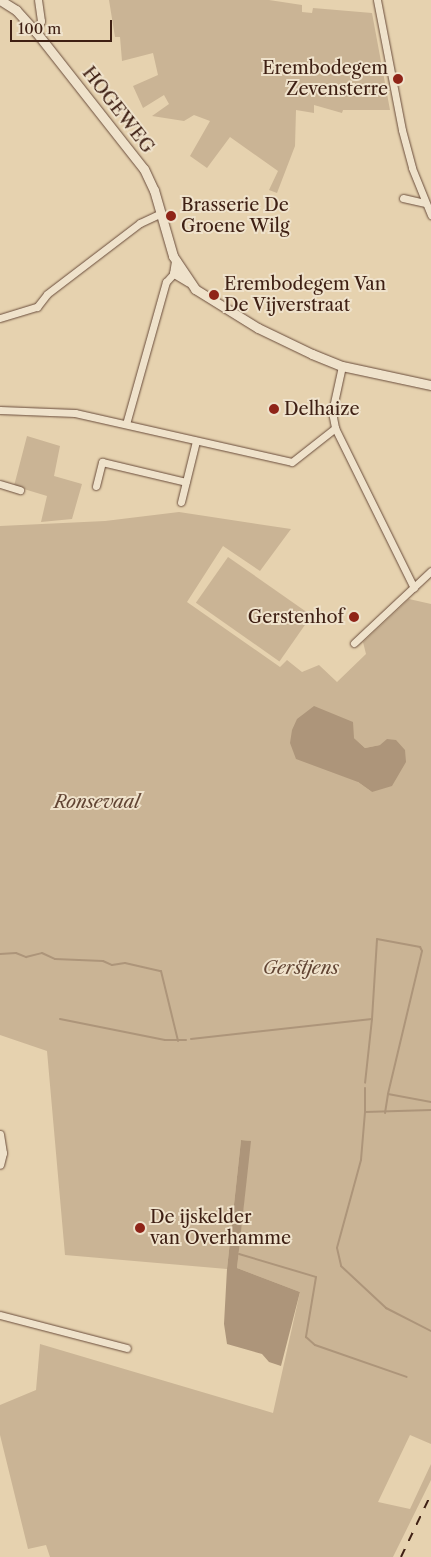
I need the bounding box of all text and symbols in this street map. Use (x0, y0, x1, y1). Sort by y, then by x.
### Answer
scale bar (12, 10, 115, 42)
text: 100 m (18, 19, 61, 38)
place label: Erembodegem Zevensterre (262, 58, 388, 100)
street label: HOGEWEG (78, 62, 158, 158)
marker: Erembodegem Zevensterre (392, 73, 404, 85)
place label: Brasserie De Groene Wilg (181, 195, 290, 238)
marker: Brasserie De Groene Wilg (165, 210, 177, 222)
place label: Erembodegem Van De Vijverstraat (224, 274, 387, 316)
marker: Erembodegem Van De Vijverstraat (208, 289, 220, 301)
place label: Delhaize (284, 398, 360, 420)
marker: Delhaize (268, 403, 280, 415)
place label: Gerstenhof (248, 606, 344, 628)
marker: Gerstenhof (348, 611, 360, 623)
park label: Ronsevaal (54, 791, 140, 813)
park label: Gerstjens (263, 957, 339, 979)
place label: De ijskelder van Overhamme (150, 1207, 291, 1250)
marker: De ijskelder van Overhamme (134, 1222, 146, 1234)

